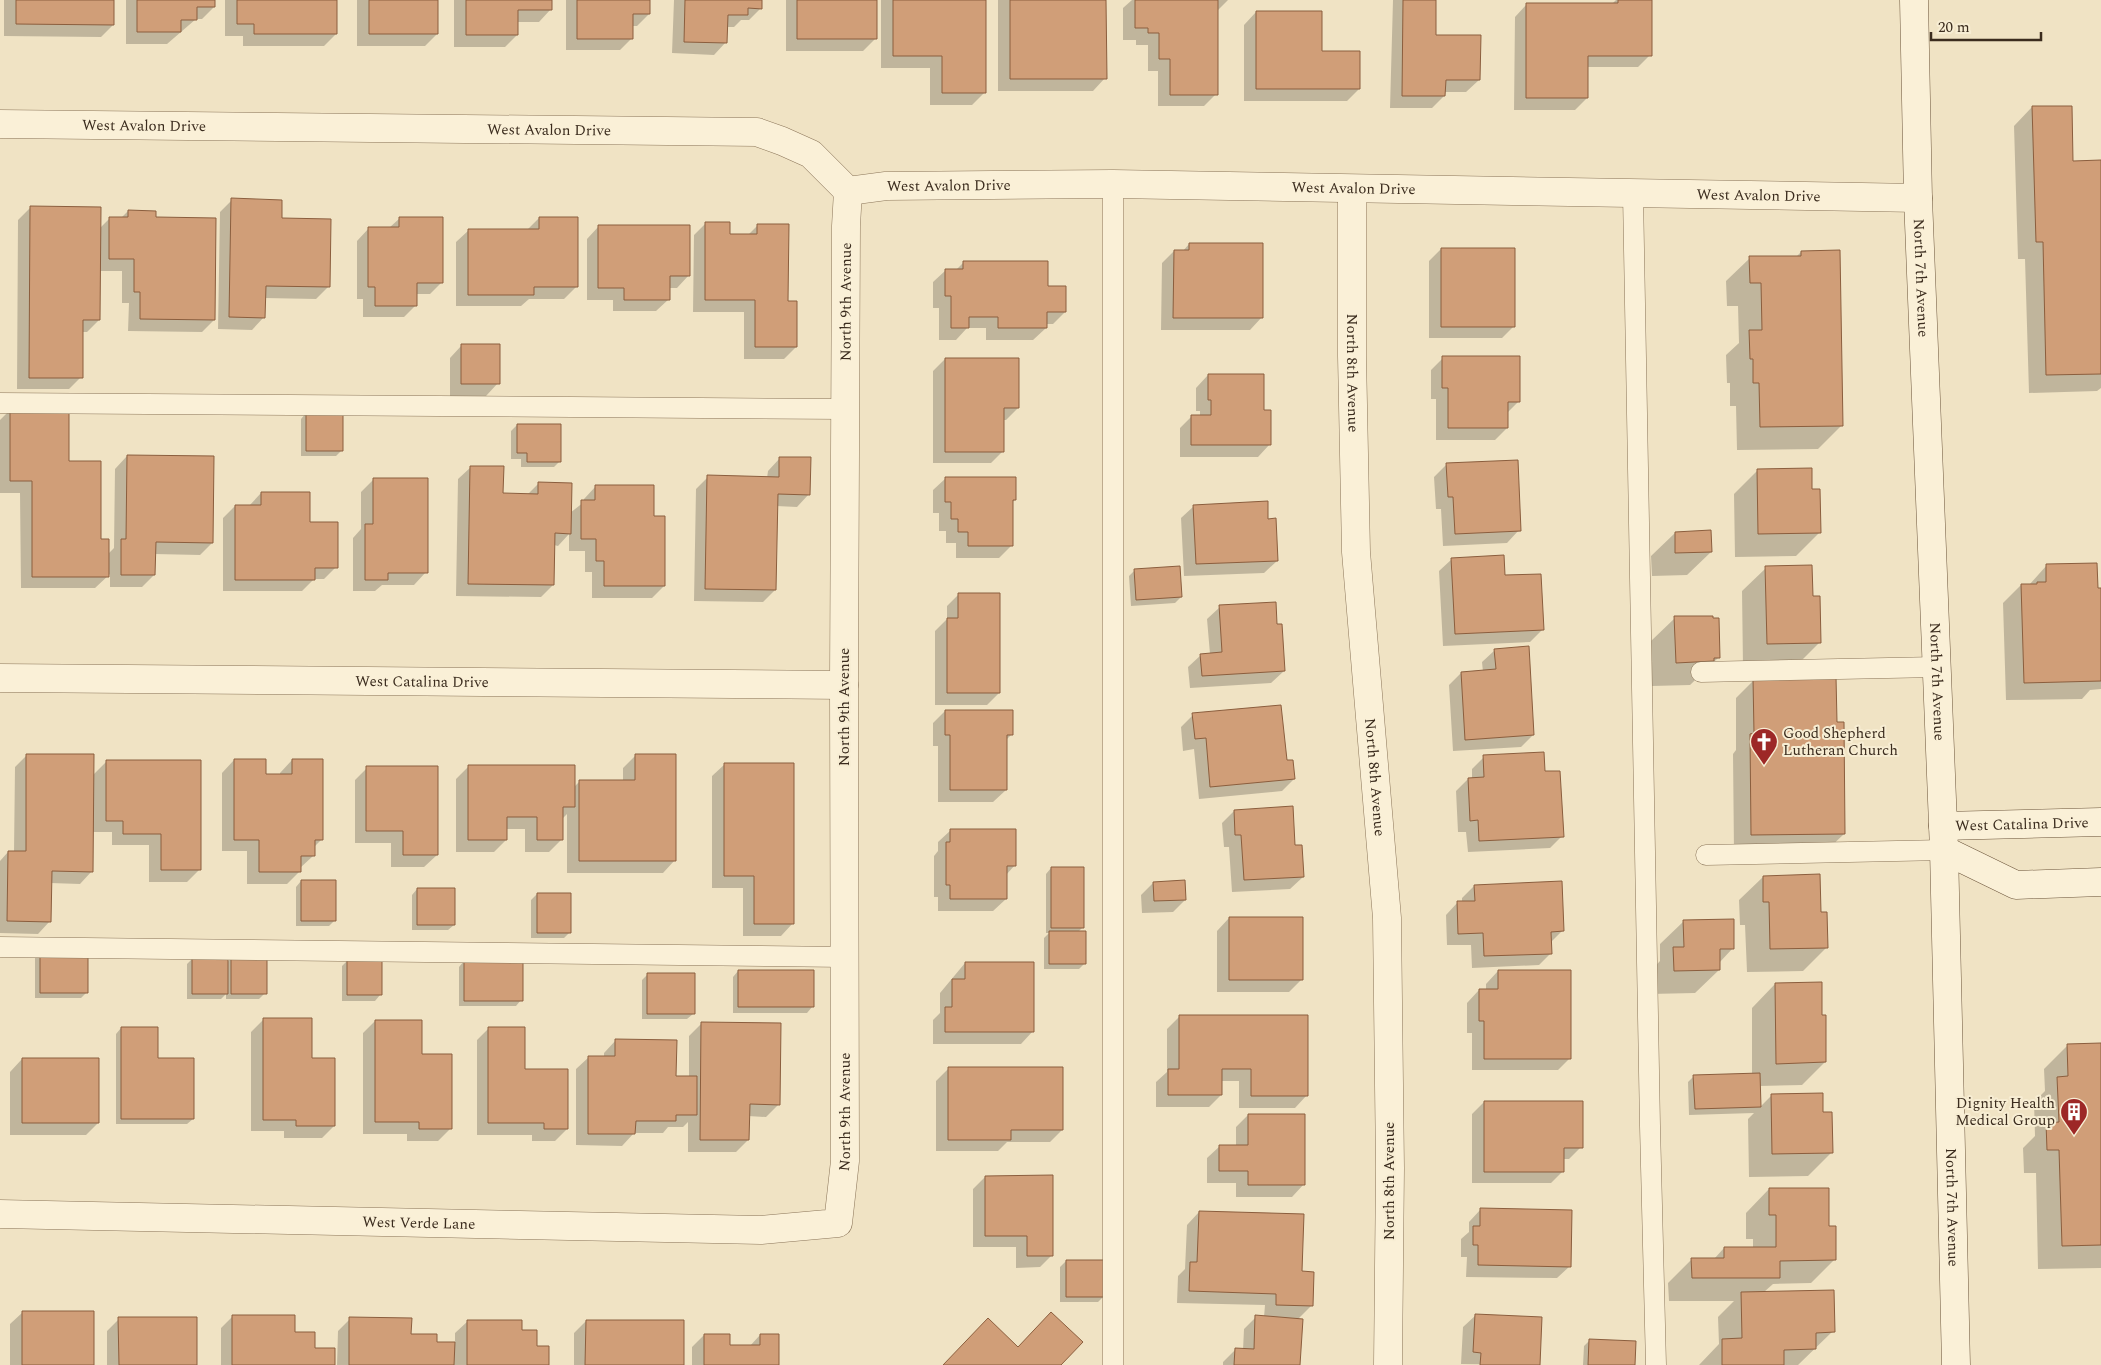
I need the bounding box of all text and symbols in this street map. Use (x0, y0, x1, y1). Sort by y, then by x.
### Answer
scale bar (1931, 10, 2041, 42)
text: 20 m (1938, 16, 1970, 39)
street label: West Avalon Drive (82, 113, 206, 138)
street label: West Avalon Drive (487, 118, 611, 142)
street label: West Avalon Drive (887, 173, 1011, 197)
street label: West Avalon Drive (1291, 176, 1416, 201)
street label: West Avalon Drive (1696, 183, 1821, 208)
street label: North 7th Avenue (1907, 218, 1935, 338)
street label: North 9th Avenue (834, 242, 857, 361)
street label: North 8th Avenue (1341, 314, 1365, 433)
street label: North 7th Avenue (1923, 622, 1951, 741)
street label: North 9th Avenue (833, 648, 856, 766)
street label: West Catalina Drive (355, 669, 489, 694)
street label: North 8th Avenue (1359, 717, 1392, 837)
place label: Good Shepherd Lutheran Church (1783, 722, 1898, 762)
church icon: Good Shepherd Lutheran Church (1749, 727, 1779, 766)
street label: West Catalina Drive (1955, 811, 2089, 837)
street label: North 9th Avenue (832, 1052, 857, 1172)
place label: Dignity Health Medical Group (1955, 1092, 2055, 1132)
building icon: Dignity Health Medical Group (2059, 1097, 2089, 1136)
street label: North 8th Avenue (1378, 1122, 1401, 1240)
street label: North 7th Avenue (1939, 1148, 1965, 1267)
street label: West Verde Lane (362, 1210, 476, 1235)

